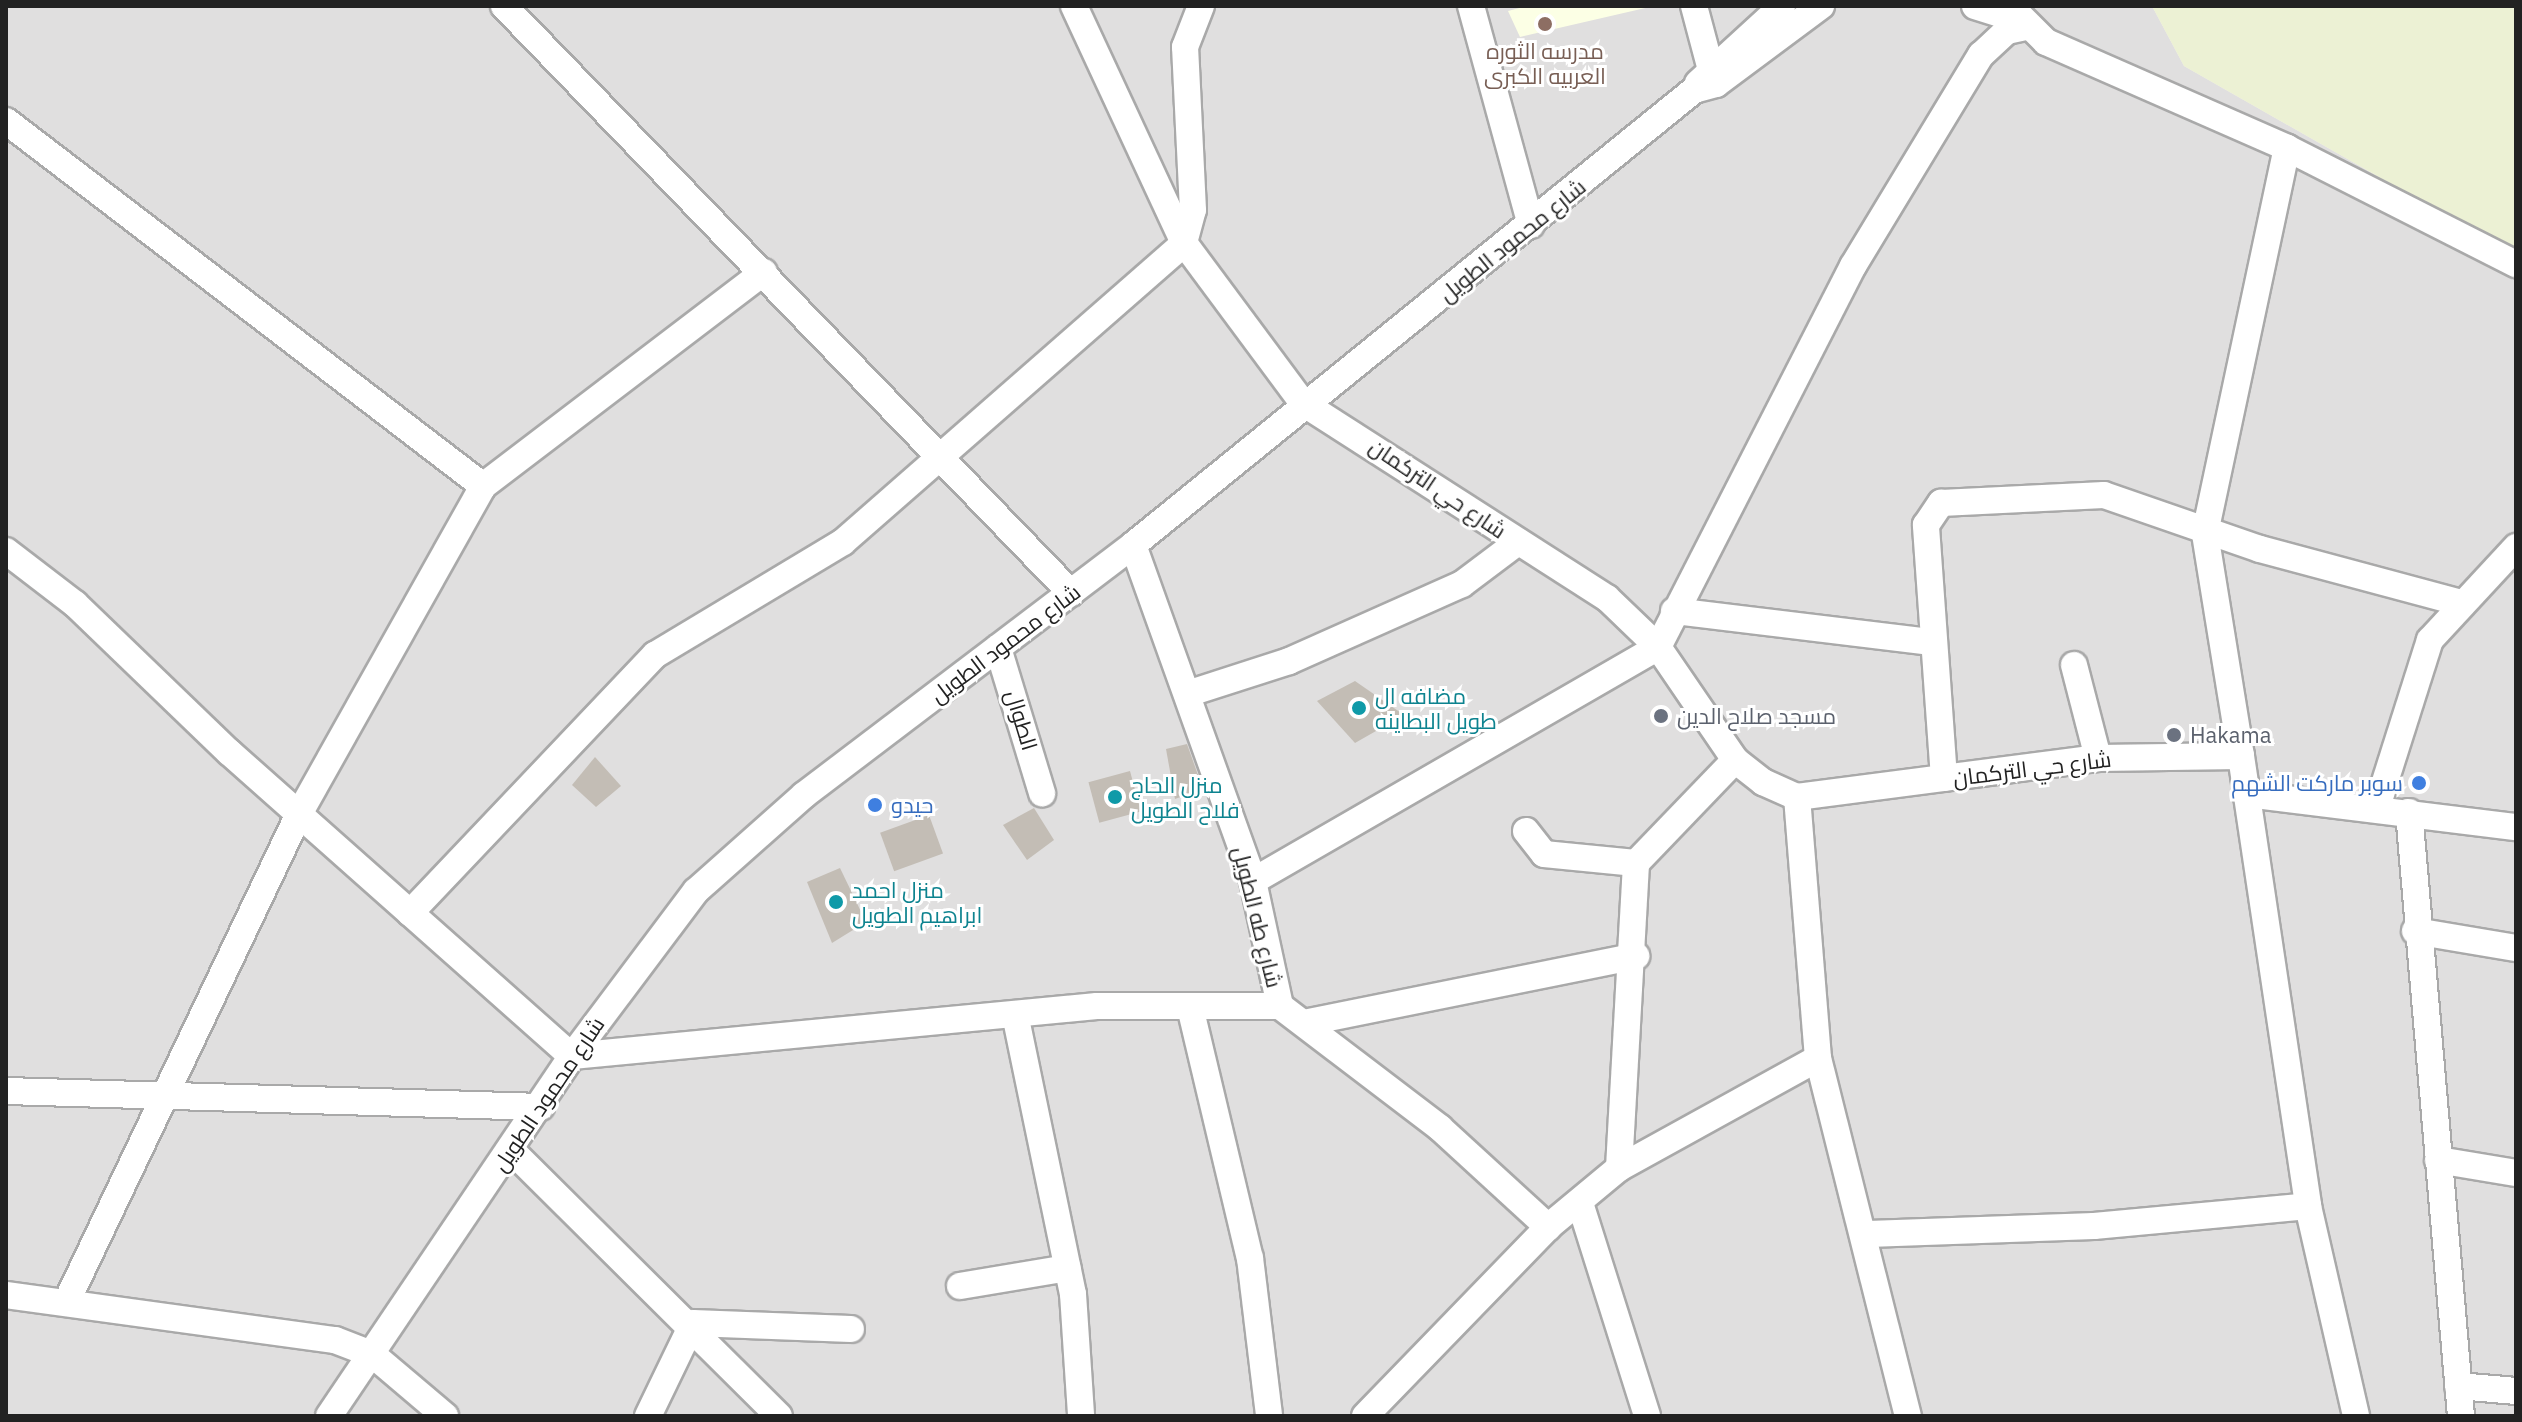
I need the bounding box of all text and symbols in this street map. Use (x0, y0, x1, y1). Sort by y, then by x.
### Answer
marker: مدرسه الثوره العربيه الكبرى (1536, 15, 1554, 33)
place label: مدرسه الثوره العربيه الكبرى (1484, 37, 1606, 88)
street label: شارع محمود الطويل (1433, 173, 1591, 307)
street label: شارع حي التركمان (1365, 432, 1511, 544)
street label: شارع محمود الطويل (925, 578, 1085, 708)
place label: مضافه ال طويل البطاينه (1375, 682, 1497, 734)
street label: الطوال (1000, 687, 1044, 753)
marker: مضافه ال طويل البطاينه (1350, 699, 1368, 717)
place label: مسجد صلاح الدين (1677, 703, 1836, 729)
marker: مسجد صلاح الدين (1652, 707, 1670, 725)
place label: Hakama (2190, 722, 2271, 748)
marker: Hakama (2165, 726, 2183, 744)
street label: شارع حي التركمان (1951, 745, 2113, 791)
place label: سوبر ماركت الشهم (2231, 770, 2403, 796)
place label: منزل الحاج فلاح الطويل (1131, 771, 1239, 822)
marker: سوبر ماركت الشهم (2410, 774, 2428, 792)
marker: منزل الحاج فلاح الطويل (1106, 788, 1124, 806)
place label: حيدو (891, 792, 933, 818)
marker: حيدو (866, 796, 884, 814)
street label: شارع طه الطويل (1228, 844, 1288, 990)
place label: منزل احمد ابراهيم الطويل (852, 876, 982, 928)
marker: منزل احمد ابراهيم الطويل (827, 893, 845, 911)
street label: شارع محمود الطويل (486, 1012, 610, 1176)

